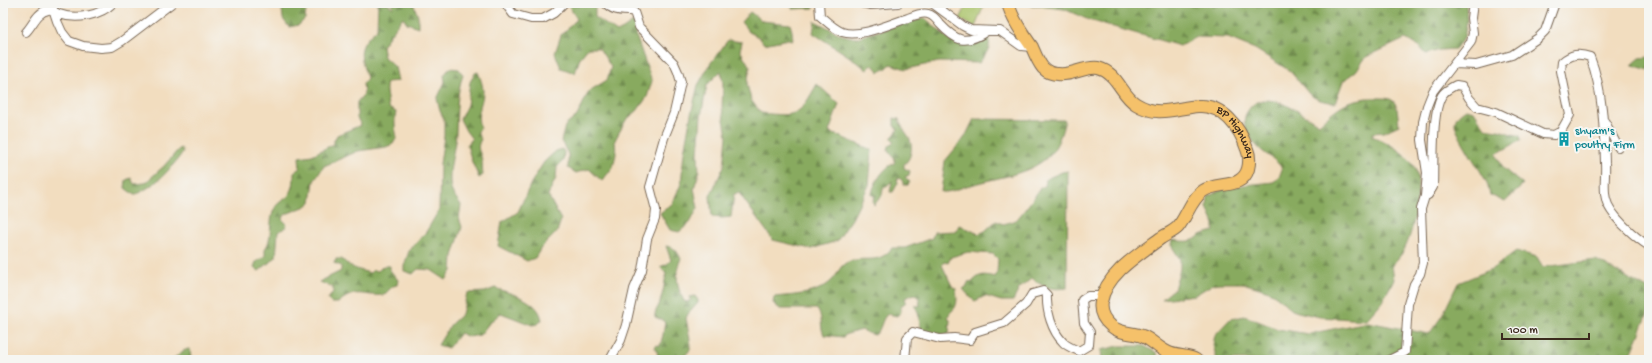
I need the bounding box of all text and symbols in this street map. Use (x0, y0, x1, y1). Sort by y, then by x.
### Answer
street label: BP Highway (1212, 103, 1256, 160)
place label: shyam's poultry Firm (1574, 125, 1635, 153)
building icon: shyam's poultry Firm (1556, 131, 1572, 147)
scale bar (1502, 315, 1589, 341)
text: 100 m (1507, 324, 1538, 338)

